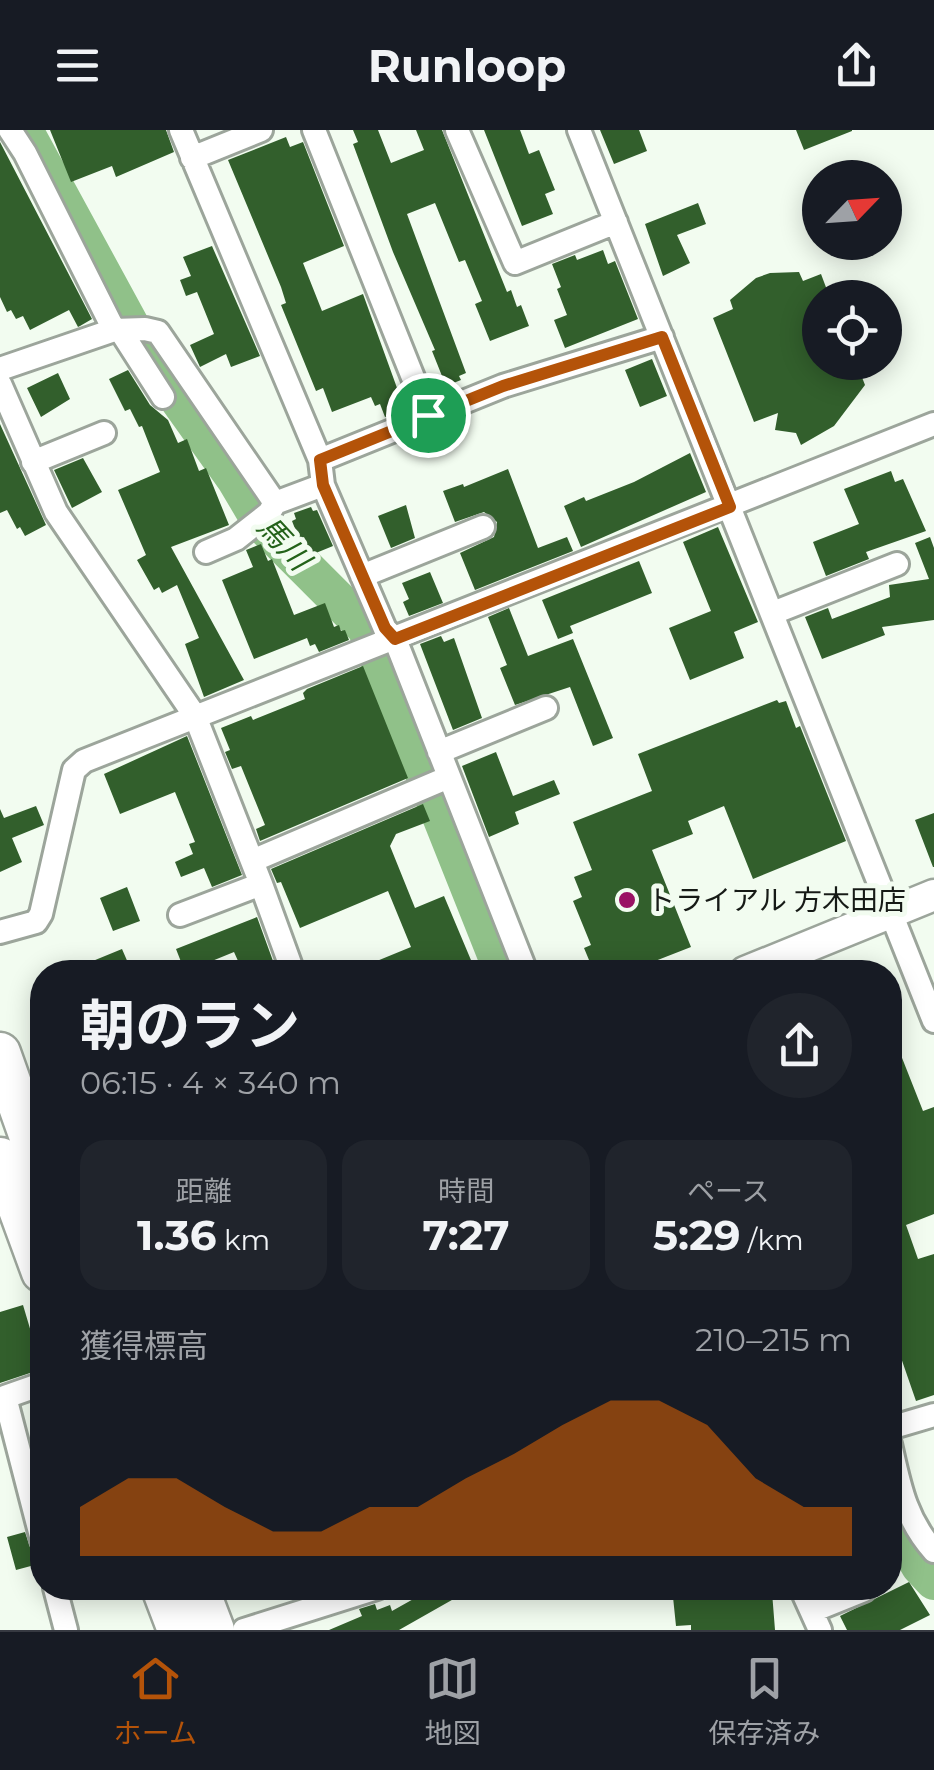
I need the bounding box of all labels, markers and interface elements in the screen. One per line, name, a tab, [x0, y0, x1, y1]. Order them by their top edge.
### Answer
icon: menu	[50, 38, 105, 93]
text: Runloop	[368, 38, 566, 93]
icon: share	[829, 38, 884, 93]
north arrow	[802, 160, 902, 260]
map controls	[802, 160, 902, 380]
button: locate	[802, 280, 902, 380]
pin	[386, 373, 471, 458]
icon: arrive	[401, 388, 456, 443]
water label: 馬川	[250, 508, 320, 580]
place label: トライアル 方木田店	[647, 883, 906, 917]
marker: トライアル 方木田店	[616, 889, 638, 911]
text: 朝のラン	[80, 992, 300, 1059]
button: share	[747, 993, 852, 1098]
text: 06:15 · 4 × 340 m	[80, 1063, 341, 1102]
text: 距離	[176, 1174, 232, 1208]
text: 時間	[438, 1174, 494, 1208]
text: ペース	[687, 1174, 770, 1208]
text: 1.36	[137, 1209, 217, 1261]
text: 7:27	[422, 1209, 510, 1261]
text: 5:29	[653, 1209, 741, 1261]
text: km	[217, 1223, 270, 1257]
text: /km	[741, 1223, 804, 1257]
text: 210–215 m	[695, 1320, 852, 1359]
text: 獲得標高	[80, 1326, 208, 1365]
tab: ホーム	[114, 1651, 197, 1751]
tab: 地図	[425, 1651, 481, 1751]
tab: 保存済み	[708, 1651, 820, 1751]

